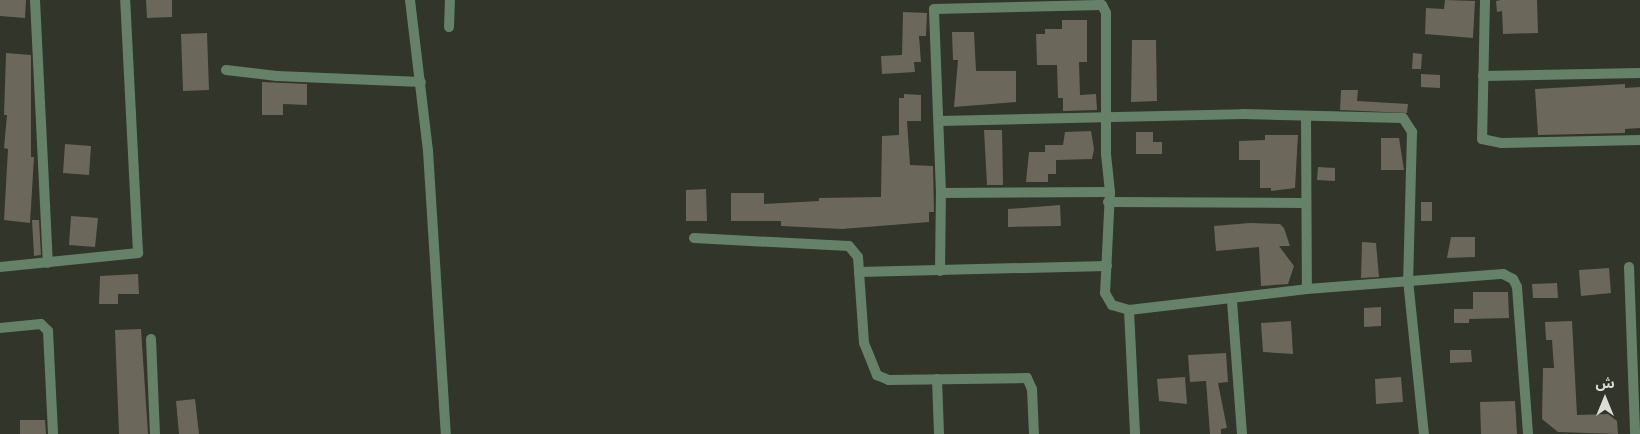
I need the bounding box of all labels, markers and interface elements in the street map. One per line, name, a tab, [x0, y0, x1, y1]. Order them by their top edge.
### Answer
text: ش	[1595, 369, 1615, 398]
north arrow	[1580, 374, 1630, 424]

